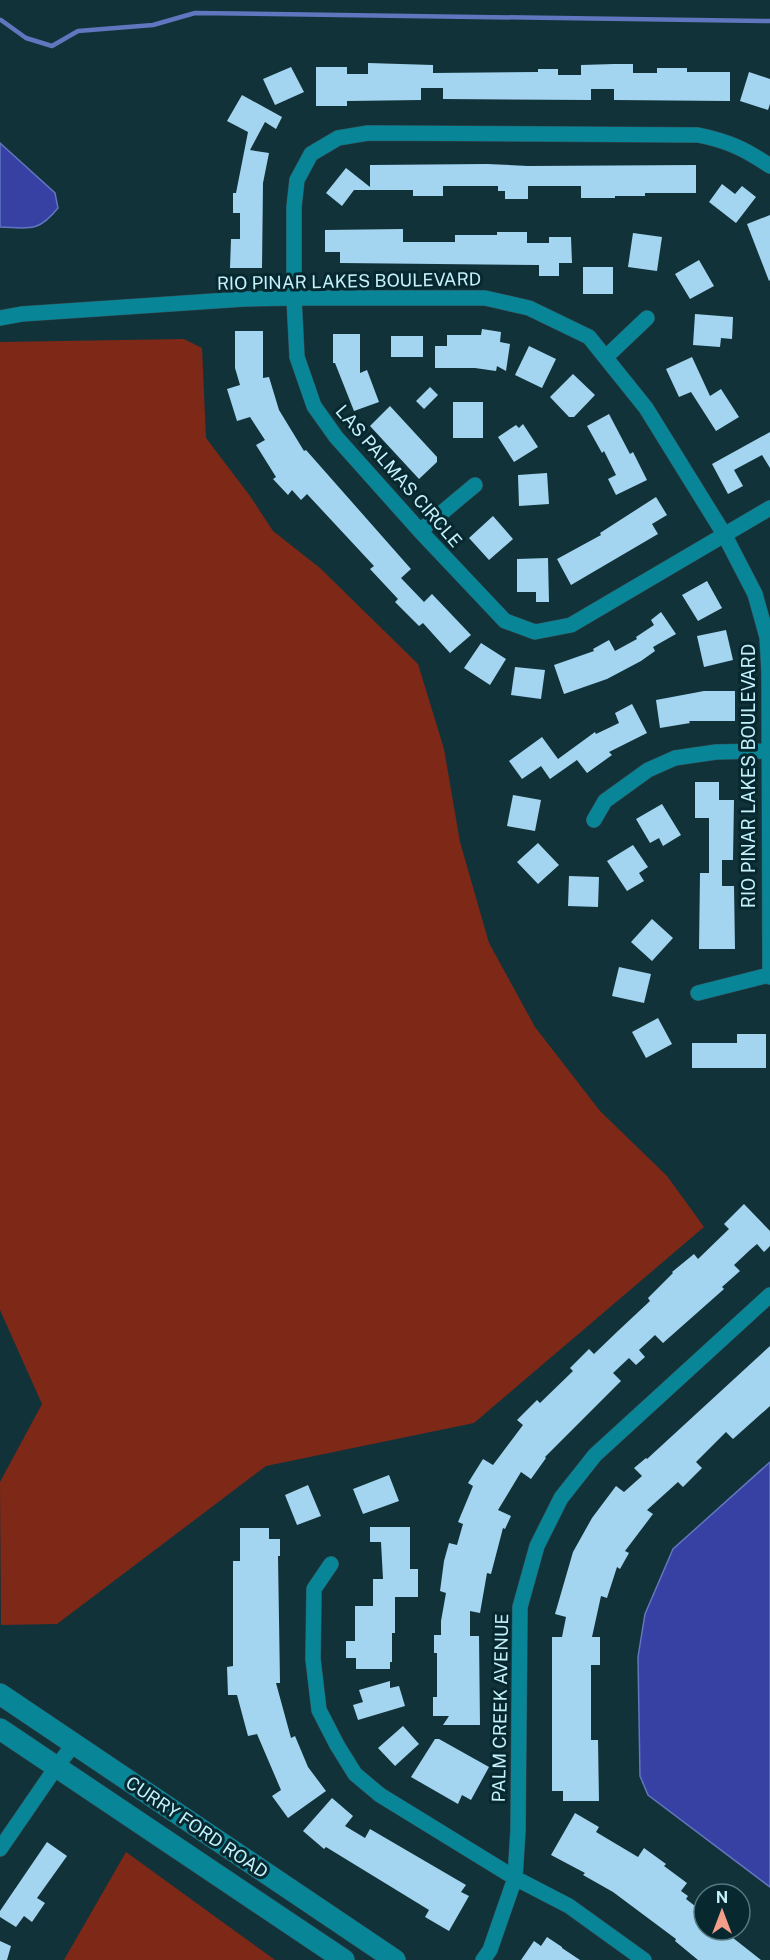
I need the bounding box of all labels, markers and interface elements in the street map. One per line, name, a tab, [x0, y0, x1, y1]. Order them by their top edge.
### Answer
street label: RIO PINAR LAKES BOULEVARD	[217, 268, 481, 294]
street label: LAS PALMAS CIRCLE	[332, 401, 466, 551]
street label: RIO PINAR LAKES BOULEVARD	[738, 644, 759, 908]
street label: PALM CREEK AVENUE	[488, 1613, 512, 1803]
street label: CURRY FORD ROAD	[122, 1772, 272, 1882]
north arrow	[692, 1882, 752, 1942]
text: N	[716, 1888, 728, 1907]

